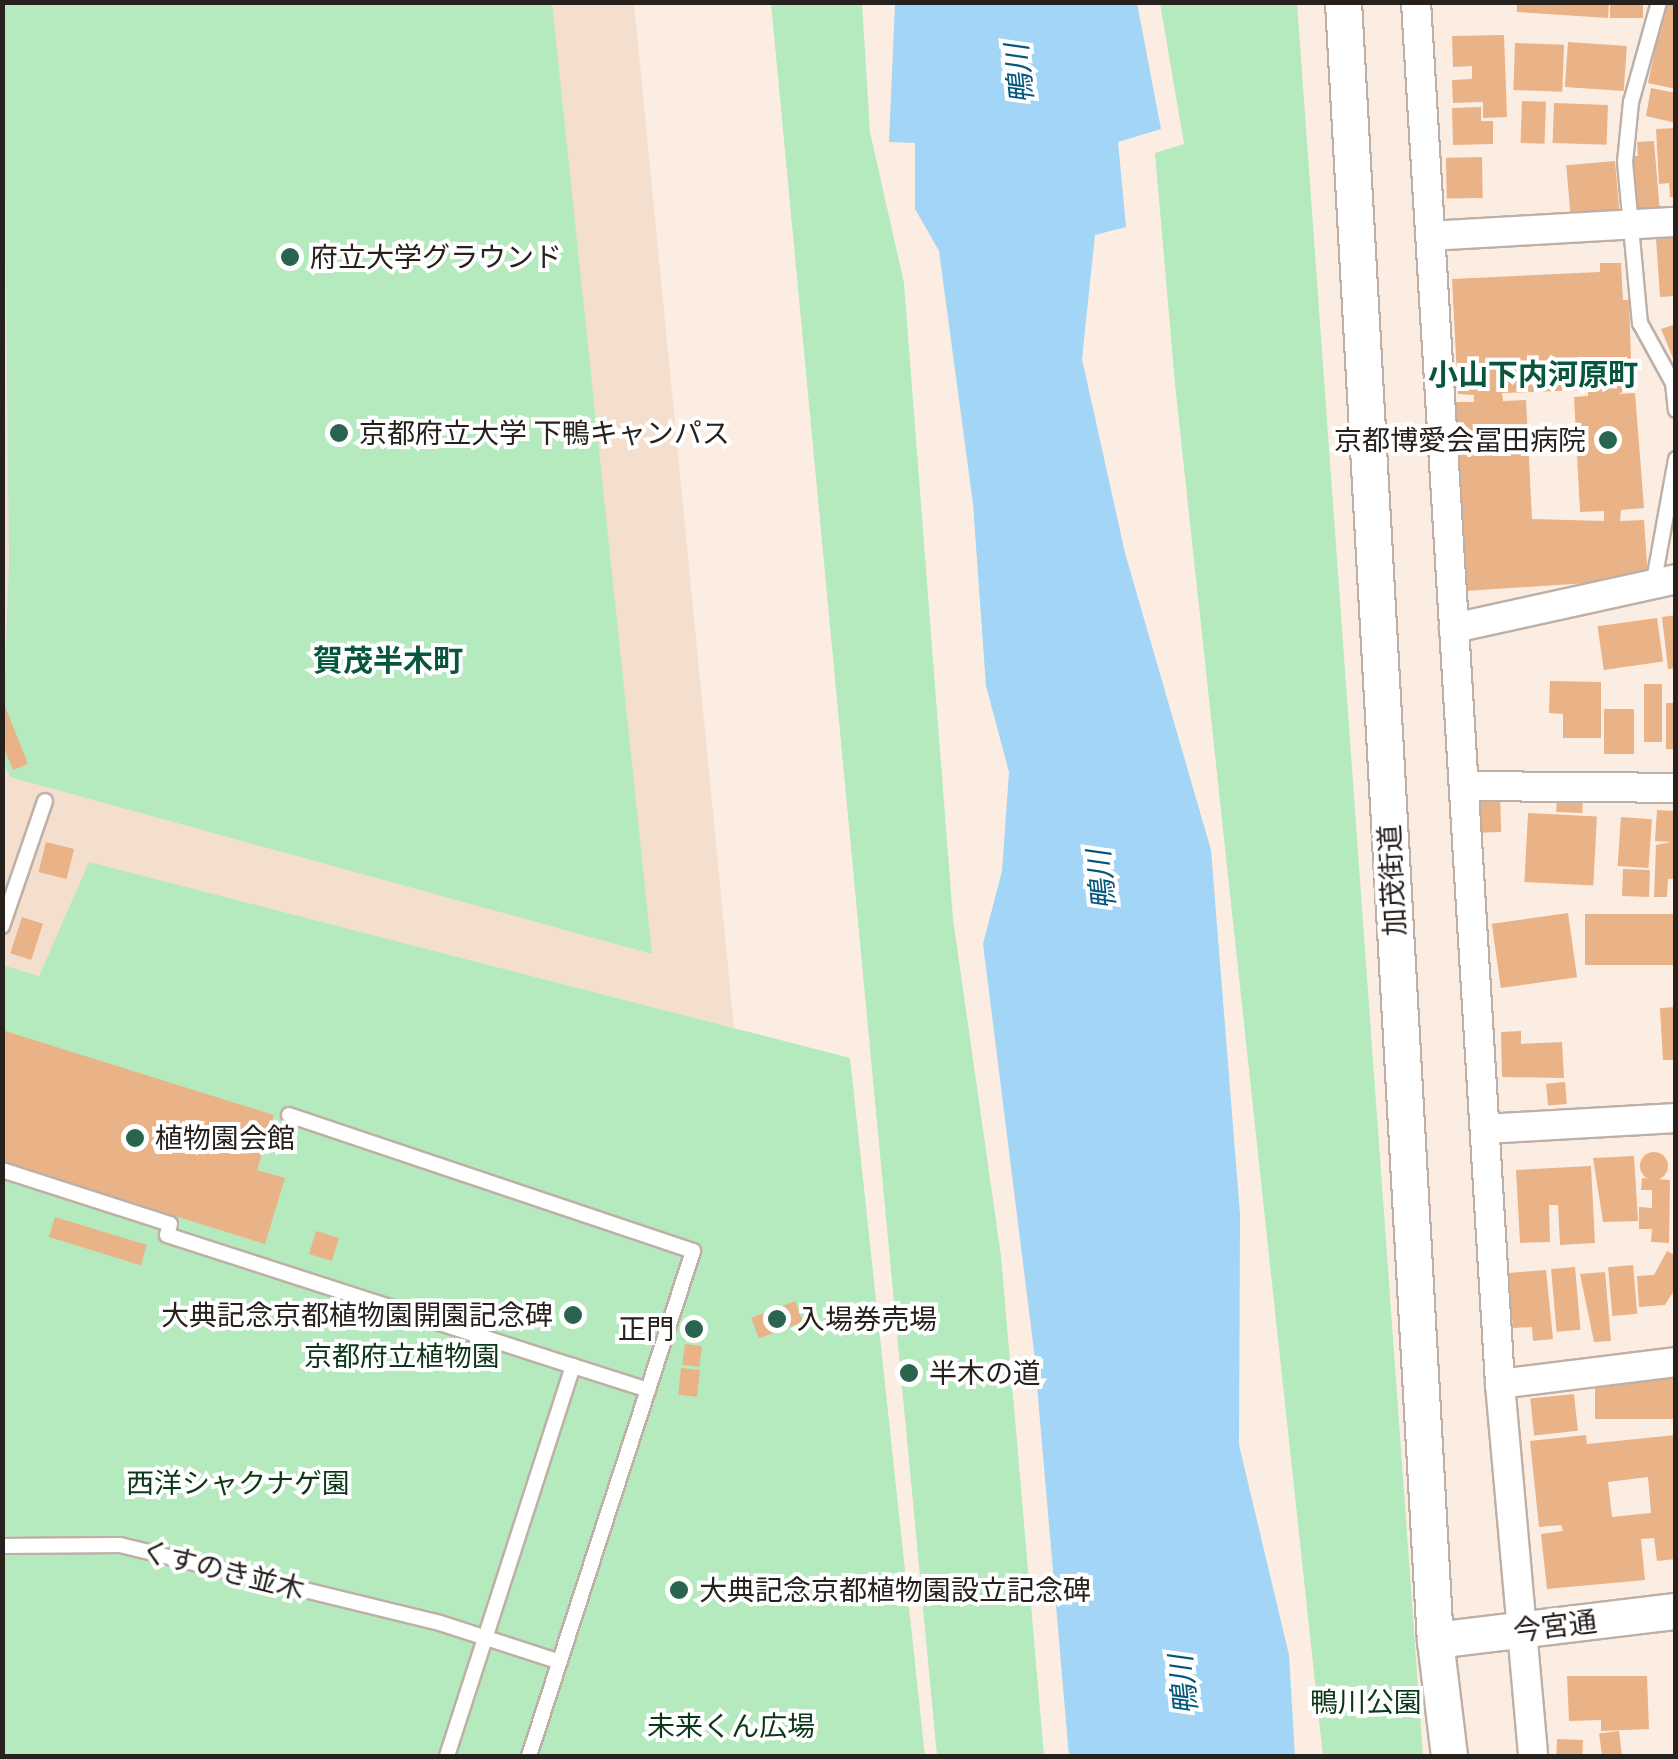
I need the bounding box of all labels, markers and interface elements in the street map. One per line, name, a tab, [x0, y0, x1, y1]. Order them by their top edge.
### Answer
water label: 鴨川	[998, 42, 1040, 106]
place label: 府立大学グラウンド	[310, 240, 562, 274]
marker: 府立大学グラウンド	[279, 246, 301, 268]
district label: 小山下内河原町	[1428, 356, 1638, 392]
place label: 京都府立大学 下鴨キャンパス	[359, 416, 730, 450]
marker: 京都府立大学 下鴨キャンパス	[328, 422, 350, 444]
place label: 京都博愛会冨田病院	[1334, 423, 1586, 457]
marker: 京都博愛会冨田病院	[1595, 427, 1621, 453]
district label: 賀茂半木町	[313, 642, 463, 678]
street label: 加茂街道	[1372, 823, 1412, 937]
water label: 鴨川	[1080, 848, 1122, 912]
place label: 植物園会館	[155, 1121, 295, 1155]
marker: 植物園会館	[124, 1127, 146, 1149]
place label: 大典記念京都植物園開園記念碑	[161, 1298, 553, 1332]
place label: 入場券売場	[797, 1302, 937, 1336]
marker: 大典記念京都植物園開園記念碑	[562, 1304, 584, 1326]
marker: 入場券売場	[766, 1308, 788, 1330]
place label: 正門	[618, 1312, 674, 1346]
marker: 正門	[683, 1318, 705, 1340]
park label: 京都府立植物園	[304, 1339, 500, 1373]
place label: 半木の道	[929, 1356, 1041, 1390]
marker: 半木の道	[898, 1362, 920, 1384]
park label: 西洋シャクナゲ園	[126, 1466, 350, 1500]
street label: くすのき並木	[137, 1533, 309, 1607]
place label: 大典記念京都植物園設立記念碑	[699, 1573, 1091, 1607]
marker: 大典記念京都植物園設立記念碑	[668, 1579, 690, 1601]
street label: 今宮通	[1511, 1604, 1599, 1648]
water label: 鴨川	[1162, 1653, 1204, 1717]
park label: 鴨川公園	[1310, 1685, 1422, 1719]
park label: 未来くん広場	[647, 1709, 815, 1743]

